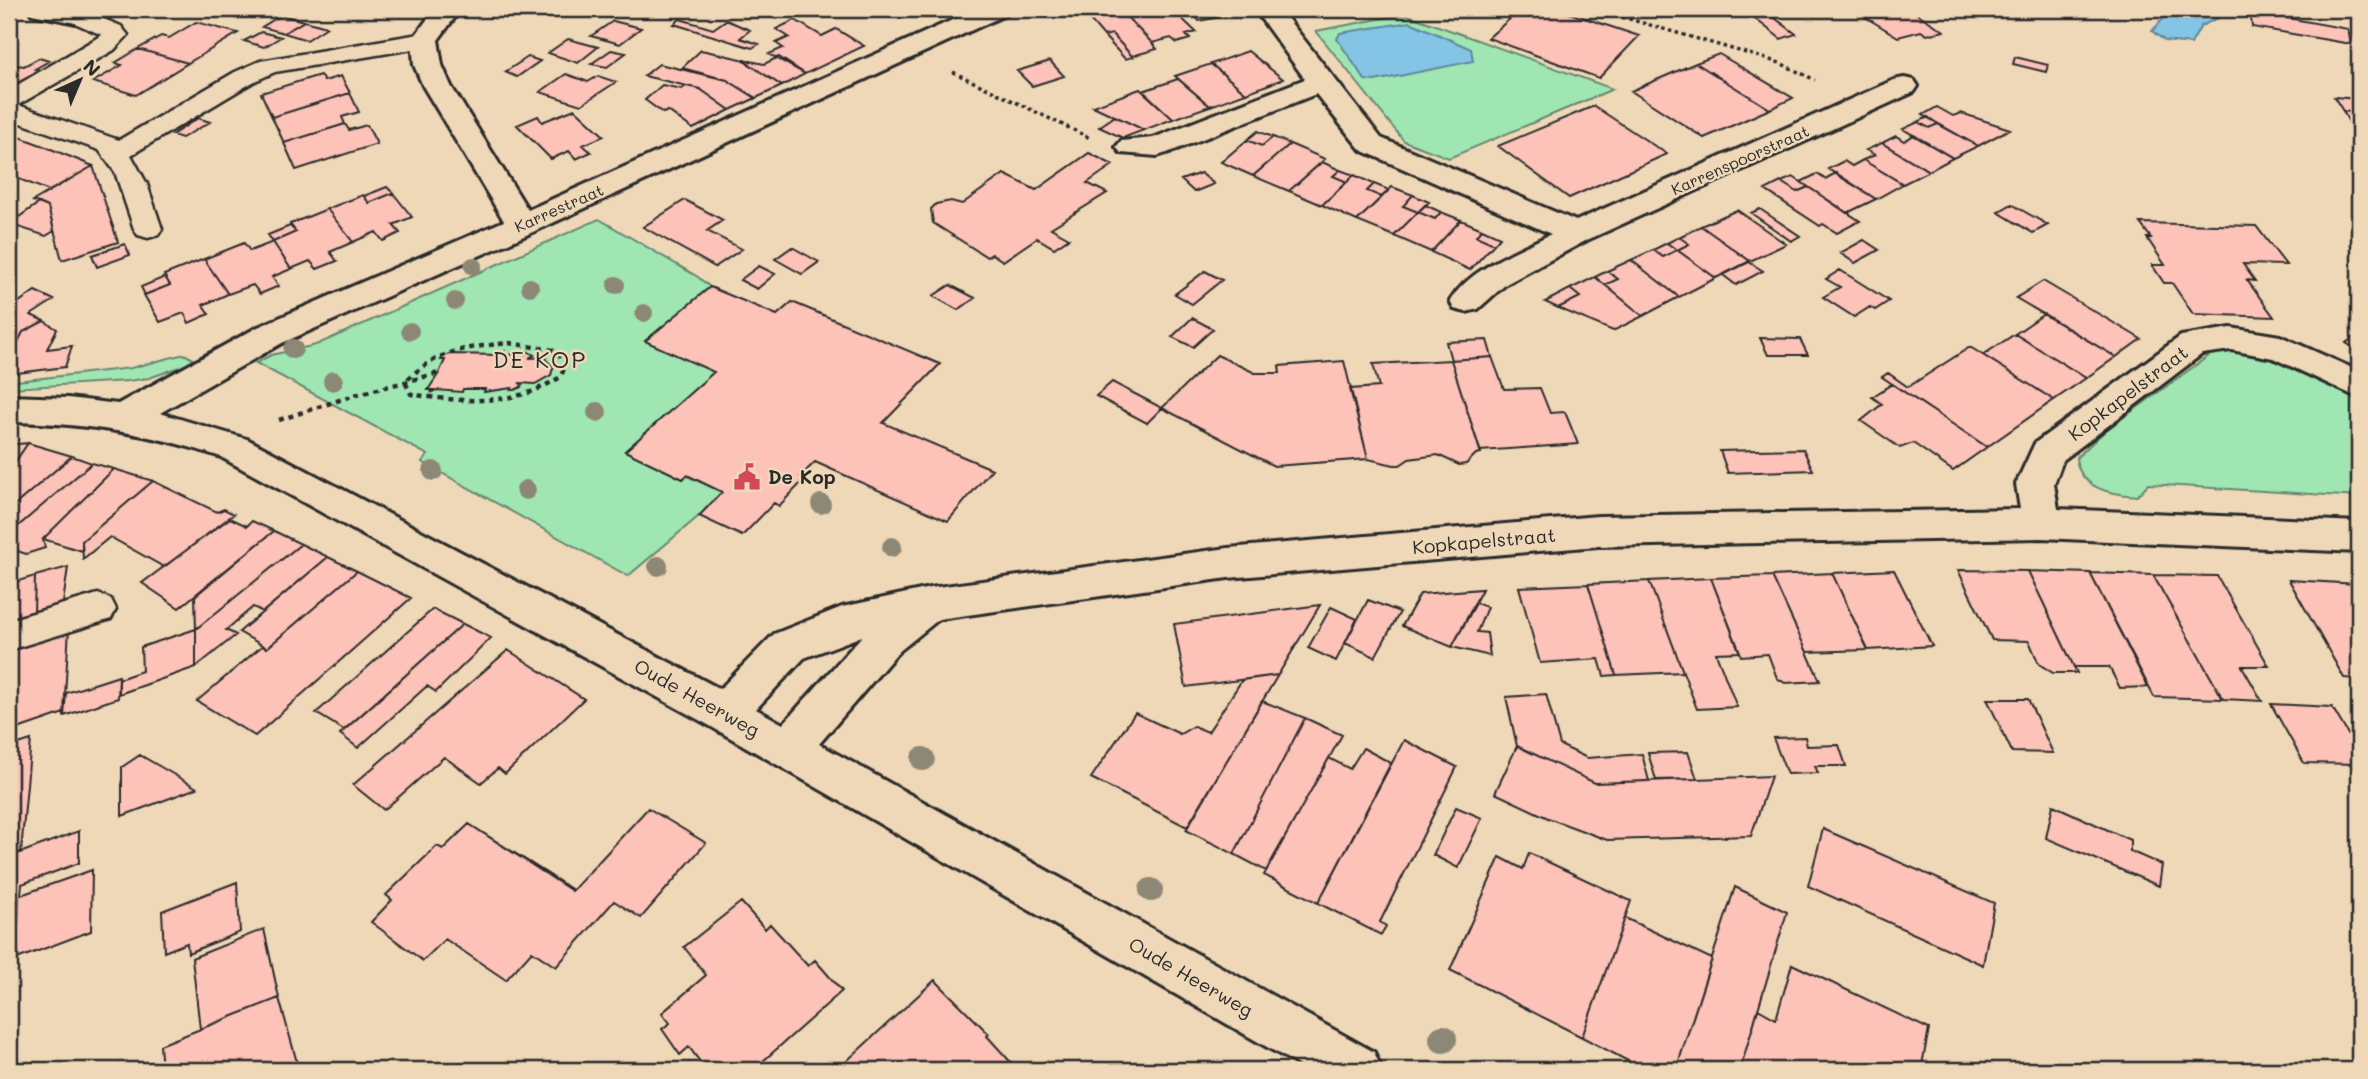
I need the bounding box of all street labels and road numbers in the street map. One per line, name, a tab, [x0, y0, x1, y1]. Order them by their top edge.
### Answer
street label: Karrenspoorstraat	[1667, 120, 1812, 199]
street label: Karrestraat	[511, 179, 607, 237]
street label: Kopkapelstraat	[2063, 339, 2193, 446]
street label: Kopkapelstraat	[1411, 522, 1557, 559]
street label: Oude Heerweg	[630, 653, 764, 742]
street label: Oude Heerweg	[1125, 931, 1258, 1022]

